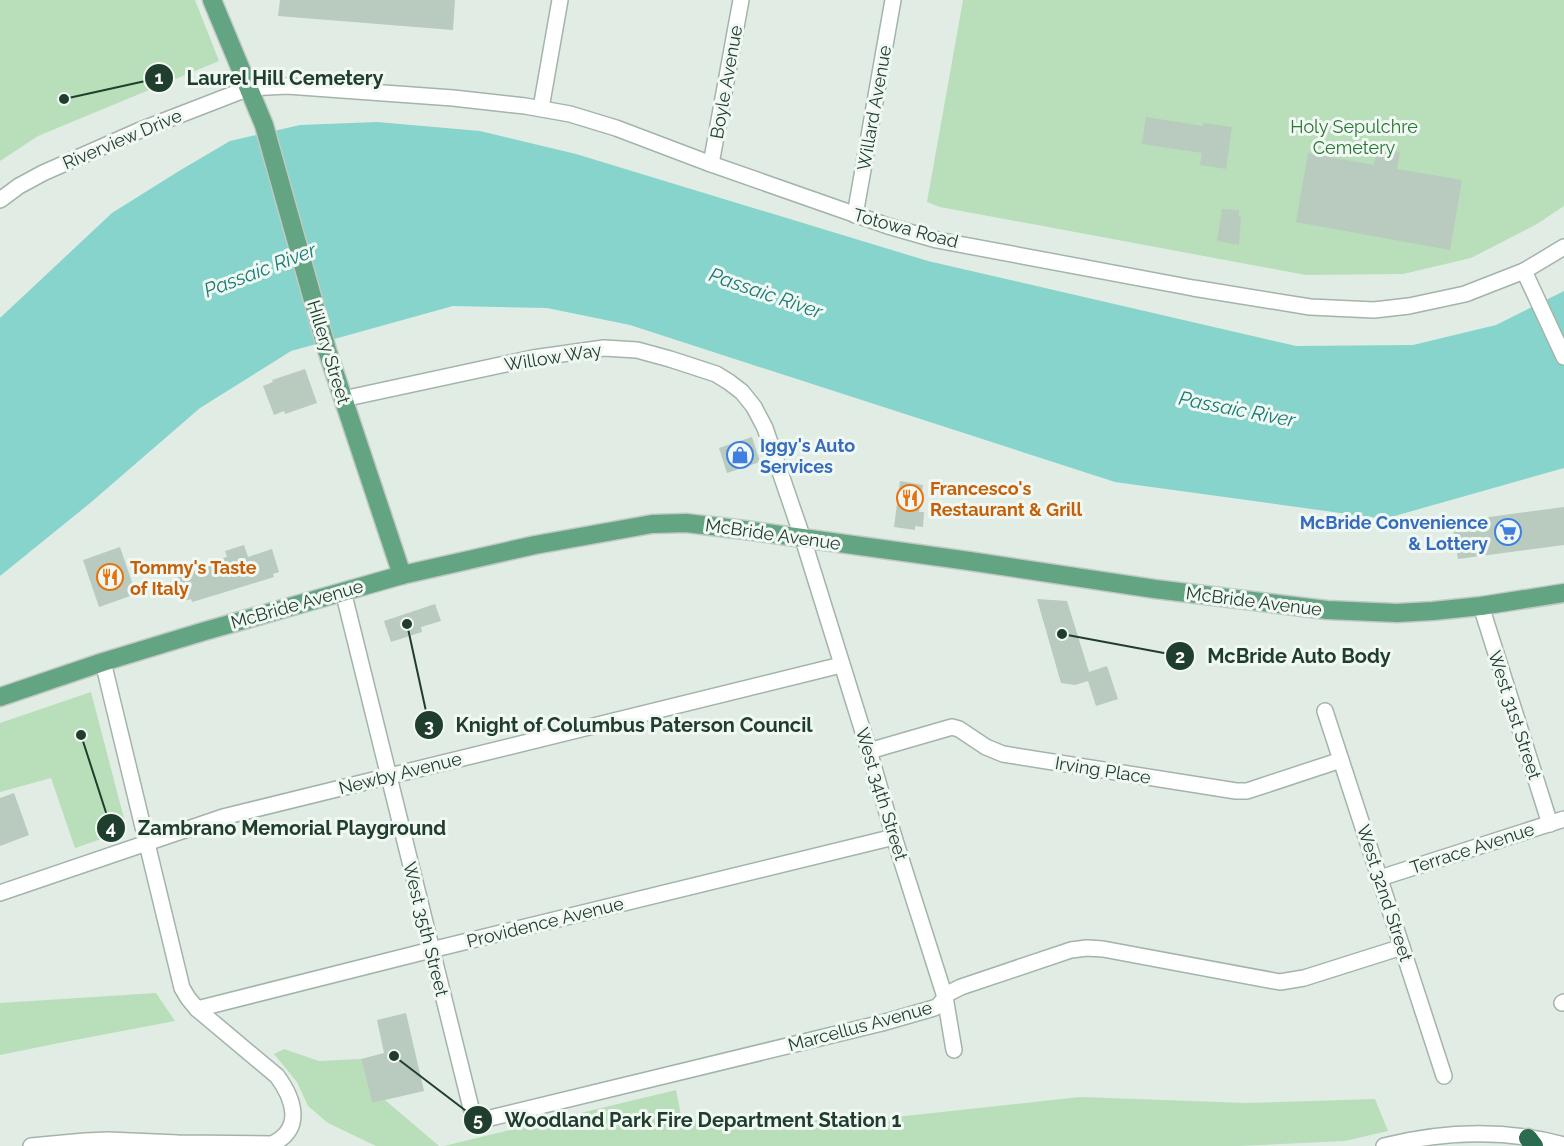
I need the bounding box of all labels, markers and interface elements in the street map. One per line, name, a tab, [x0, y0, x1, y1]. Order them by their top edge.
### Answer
street label: Boyle Avenue	[706, 23, 746, 140]
street label: Willard Avenue	[853, 43, 895, 172]
callout: Laurel Hill Cemetery	[144, 59, 397, 97]
text: Laurel Hill Cemetery	[186, 66, 384, 90]
text: 1	[155, 67, 164, 88]
street label: Riverview Drive	[59, 104, 185, 174]
park label: Holy Sepulchre Cemetery	[1290, 116, 1418, 158]
street label: Totowa Road	[851, 204, 961, 252]
water label: Passaic River	[201, 237, 321, 302]
water label: Passaic River	[706, 262, 827, 324]
street label: Hillery Street	[303, 297, 355, 407]
street label: Willow Way	[503, 339, 603, 375]
water label: Passaic River	[1177, 386, 1298, 432]
place label: Iggy's Auto Services	[760, 435, 855, 477]
shop icon: Iggy's Auto Services	[725, 440, 755, 470]
place label: Francesco's Restaurant & Grill	[930, 478, 1082, 520]
restaurant icon: Francesco's Restaurant & Grill	[895, 483, 925, 513]
place label: McBride Convenience & Lottery	[1300, 512, 1488, 554]
street label: McBride Avenue	[704, 514, 843, 554]
supermarket icon: McBride Convenience & Lottery	[1493, 517, 1523, 547]
place label: Tommy's Taste of Italy	[130, 557, 257, 599]
restaurant icon: Tommy's Taste of Italy	[95, 562, 125, 592]
street label: McBride Avenue	[228, 575, 366, 633]
street label: McBride Avenue	[1185, 582, 1324, 620]
callout: McBride Auto Body	[1165, 637, 1403, 675]
text: McBride Auto Body	[1207, 644, 1391, 668]
text: 2	[1175, 646, 1185, 667]
street label: West 31st Street	[1484, 648, 1546, 782]
callout: Knight of Columbus Paterson Council	[414, 706, 825, 744]
text: Knight of Columbus Paterson Council	[455, 713, 813, 737]
text: 3	[424, 715, 434, 736]
street label: West 34th Street	[852, 725, 912, 863]
street label: Newby Avenue	[336, 747, 464, 798]
street label: Irving Place	[1054, 752, 1153, 788]
callout: Zambrano Memorial Playground	[96, 809, 459, 847]
text: Zambrano Memorial Playground	[138, 816, 446, 840]
text: 4	[106, 817, 116, 838]
street label: Terrace Avenue	[1407, 818, 1537, 878]
street label: West 32nd Street	[1353, 822, 1417, 964]
street label: West 35th Street	[399, 860, 453, 998]
street label: Providence Avenue	[464, 892, 626, 952]
street label: Marcellus Avenue	[786, 997, 935, 1055]
callout: Woodland Park Fire Department Station 1	[463, 1101, 913, 1139]
text: Woodland Park Fire Department Station 1	[505, 1108, 901, 1132]
text: 5	[473, 1109, 483, 1130]

